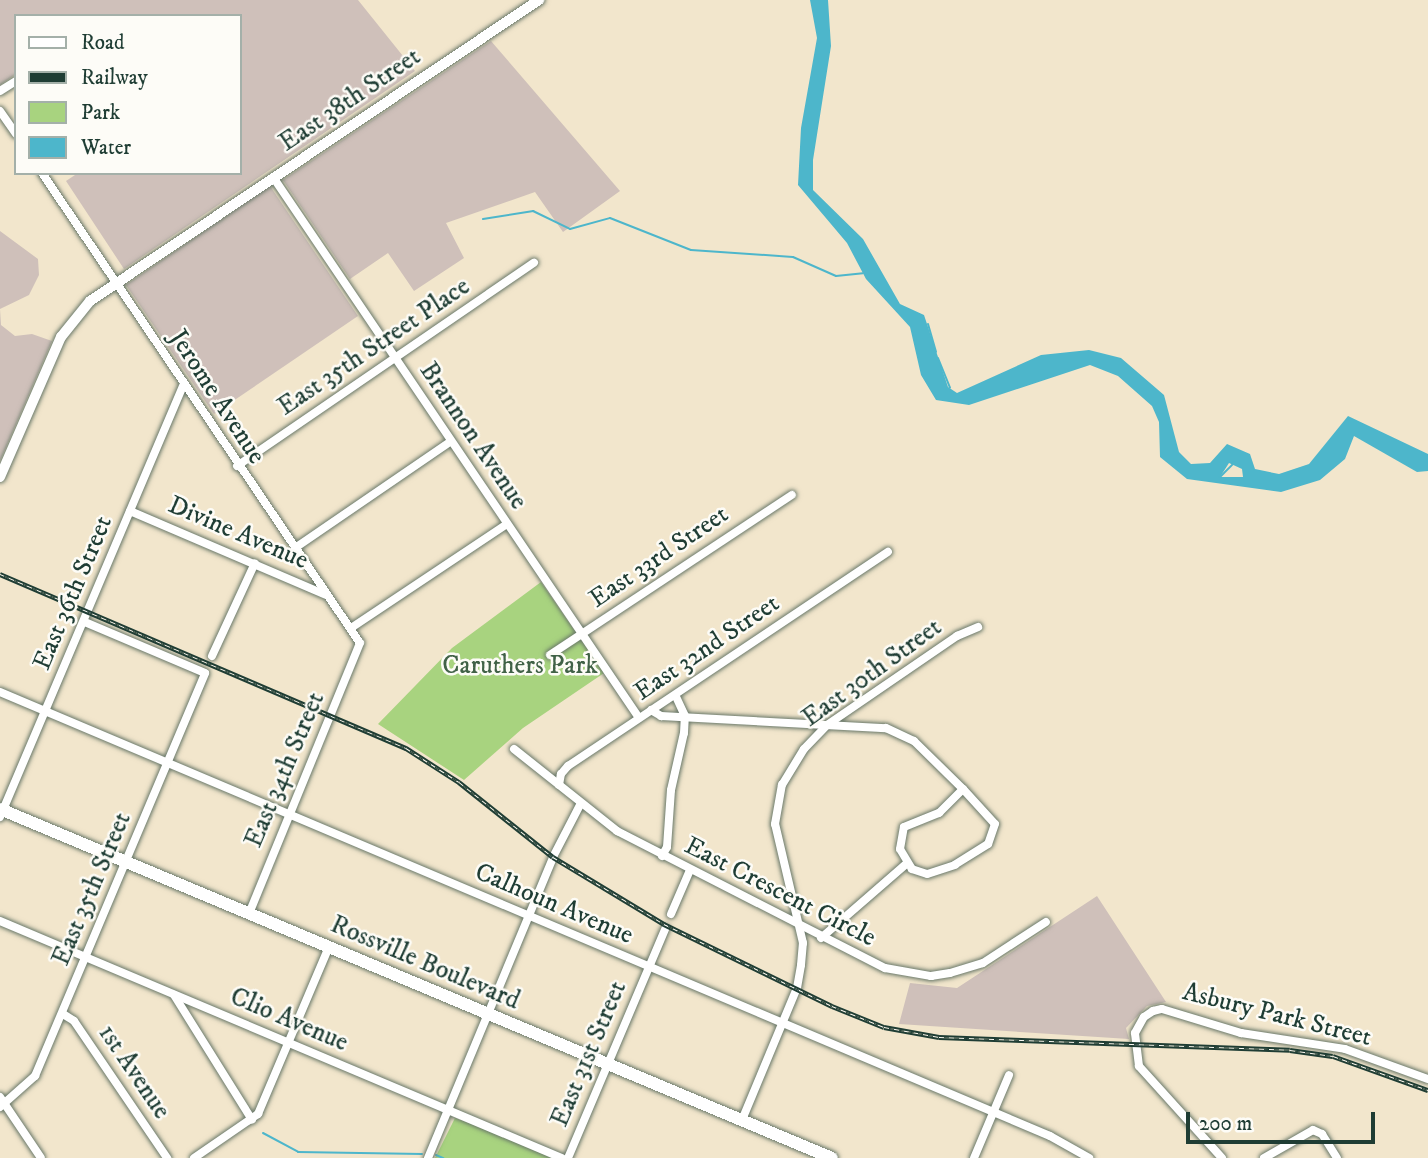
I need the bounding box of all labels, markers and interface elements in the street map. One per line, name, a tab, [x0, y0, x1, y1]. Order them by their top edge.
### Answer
legend	[14, 14, 242, 175]
text: Road	[81, 30, 125, 56]
street label: East 38th Street	[273, 41, 427, 159]
text: Railway	[81, 65, 148, 91]
text: Park	[81, 100, 120, 126]
text: Water	[81, 135, 131, 161]
street label: East 35th Street Place	[272, 271, 476, 423]
street label: Jerome Avenue	[162, 324, 272, 470]
street label: Brannon Avenue	[412, 356, 534, 516]
street label: Divine Avenue	[163, 490, 313, 576]
street label: East 33rd Street	[584, 499, 734, 615]
street label: East 36th Street	[27, 511, 119, 675]
street label: East 32nd Street	[629, 588, 785, 708]
street label: East 30th Street	[796, 612, 948, 734]
park label: Caruthers Park	[442, 650, 598, 682]
street label: East 34th Street	[238, 688, 332, 852]
street label: East 35th Street	[46, 808, 138, 970]
street label: East Crescent Circle	[679, 830, 881, 954]
street label: Calhoun Avenue	[470, 857, 638, 951]
street label: Rossville Boulevard	[326, 909, 524, 1017]
street label: East 31st Street	[544, 976, 634, 1132]
street label: Asbury Park Street	[1179, 976, 1375, 1054]
street label: Clio Avenue	[225, 981, 353, 1059]
street label: 1st Avenue	[91, 1019, 177, 1125]
scale bar	[1190, 1098, 1379, 1142]
text: 200 m	[1199, 1111, 1252, 1137]

